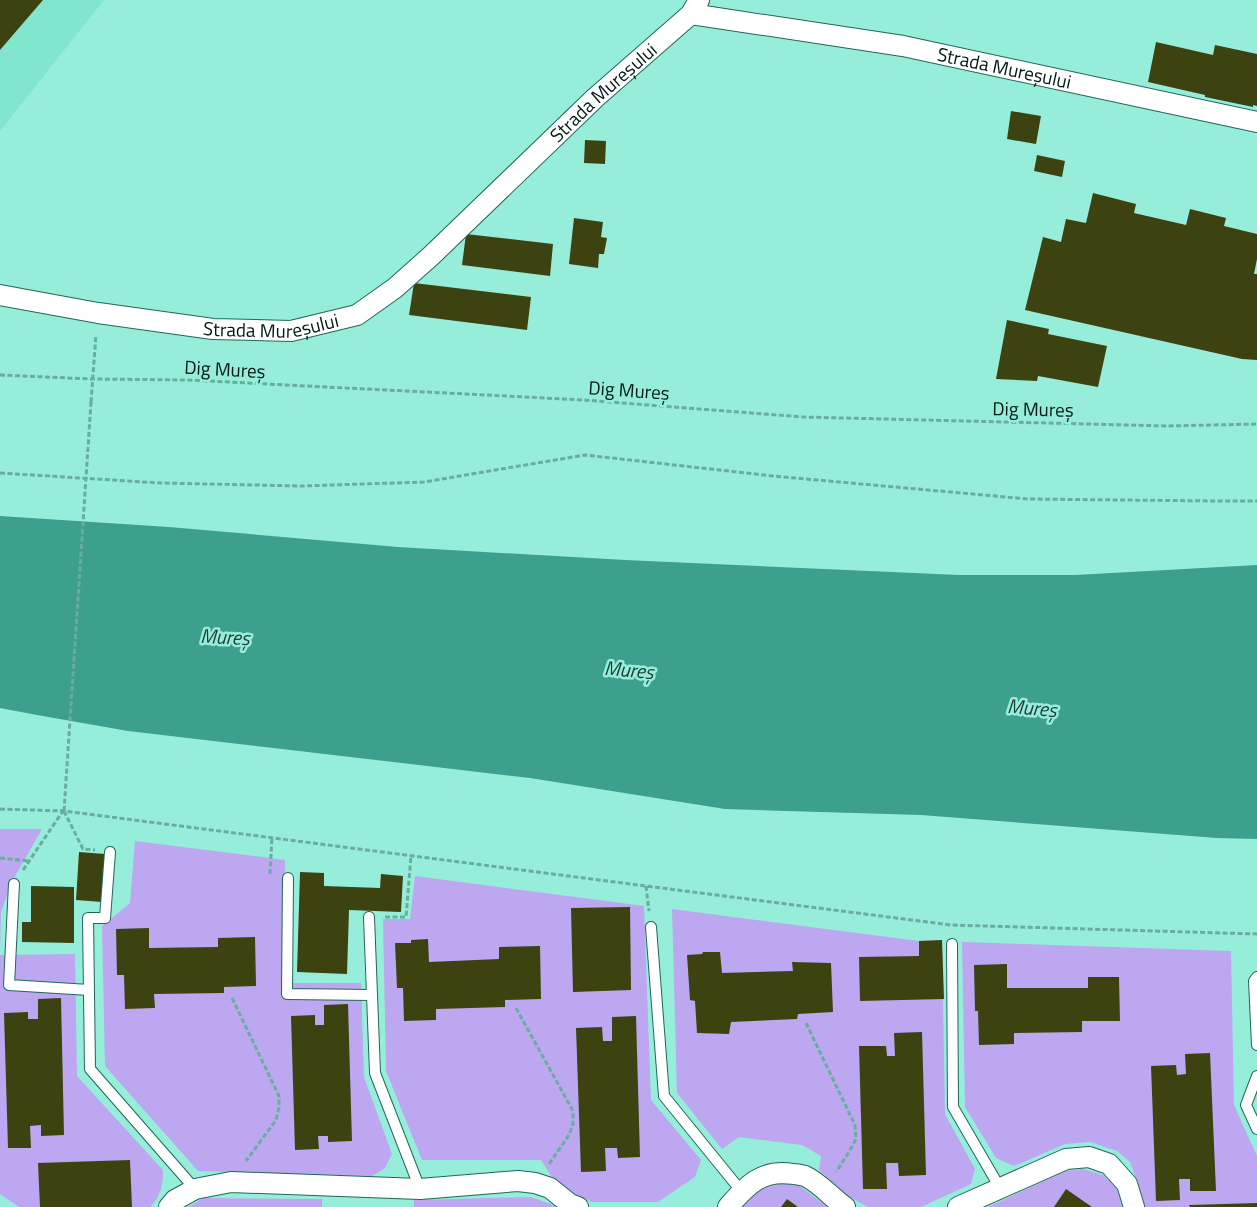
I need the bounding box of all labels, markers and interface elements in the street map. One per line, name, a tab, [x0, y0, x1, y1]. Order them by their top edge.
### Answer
street label: Strada Mureșului	[543, 35, 663, 149]
street label: Strada Mureșului	[935, 39, 1074, 96]
street label: Strada Mureșului	[201, 305, 341, 345]
street label: Dig Mureș	[184, 352, 267, 385]
street label: Dig Mureș	[588, 372, 671, 407]
street label: Dig Mureș	[992, 393, 1074, 424]
water label: Mureș	[200, 620, 252, 653]
water label: Mureș	[603, 652, 656, 687]
water label: Mureș	[1006, 690, 1059, 725]

